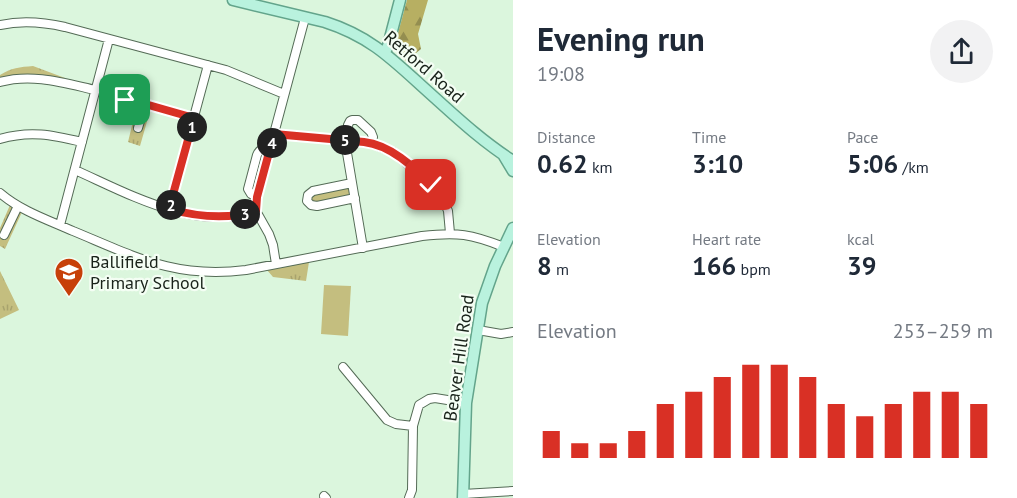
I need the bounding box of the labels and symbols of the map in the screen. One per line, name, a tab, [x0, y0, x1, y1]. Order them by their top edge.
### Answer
street label: Retford Road	[379, 25, 469, 108]
pin	[99, 74, 150, 125]
pin: 1	[177, 112, 207, 142]
pin: 5	[330, 125, 360, 155]
pin: 4	[257, 128, 287, 158]
pin	[405, 159, 456, 210]
pin: 2	[156, 190, 186, 220]
pin: 3	[230, 199, 260, 229]
place label: Ballifield Primary School	[90, 250, 205, 294]
school or university icon: Ballifield Primary School	[53, 256, 85, 298]
street label: Beaver Hill Road	[438, 293, 479, 423]

